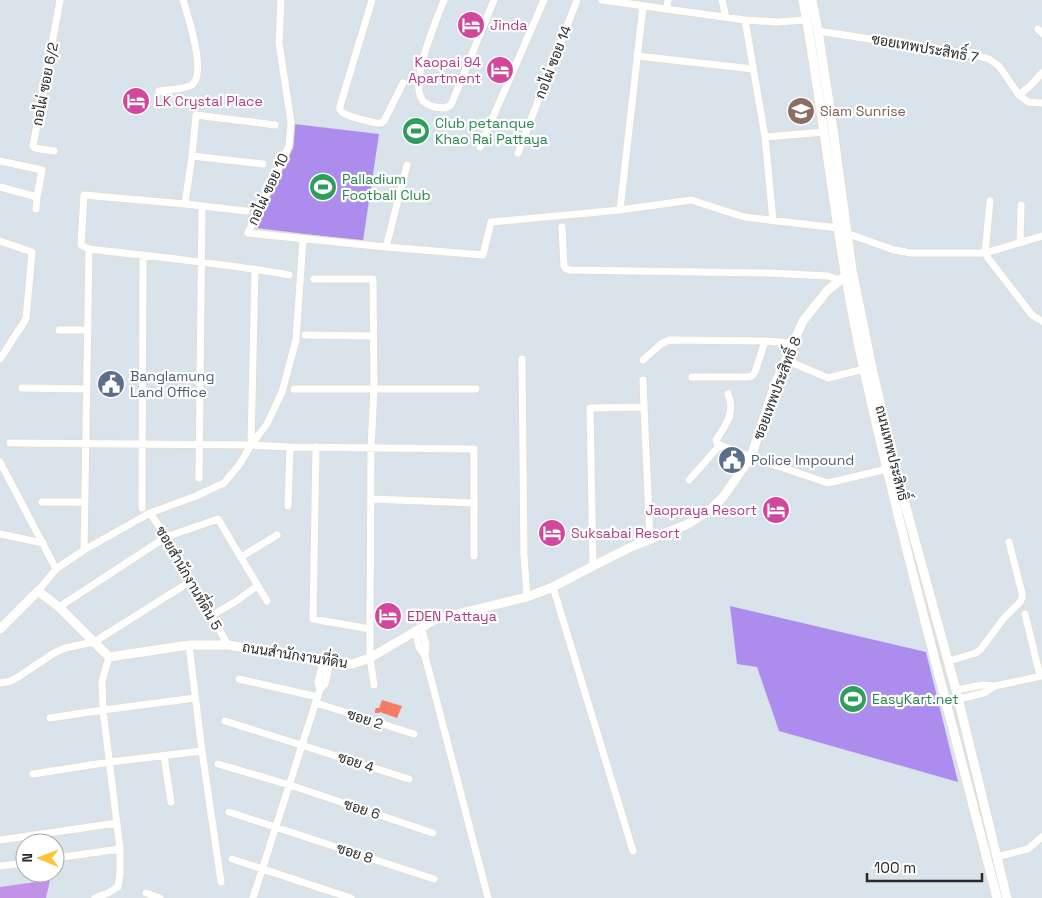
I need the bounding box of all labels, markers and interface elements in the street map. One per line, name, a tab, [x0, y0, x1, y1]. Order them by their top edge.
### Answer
hotel icon: Jinda	[456, 10, 486, 40]
place label: Jinda	[490, 16, 527, 34]
street label: กอไผ่ ซอย 14	[531, 23, 575, 101]
street label: ซอยเทพประสิทธิ์ 7	[870, 26, 981, 66]
street label: กอไผ่ ซอย 6/2	[28, 41, 62, 127]
place label: Kaopai 94 Apartment	[408, 53, 481, 87]
hotel icon: Kaopai 94 Apartment	[485, 55, 515, 85]
hotel icon: LK Crystal Place	[121, 86, 151, 116]
place label: LK Crystal Place	[155, 92, 263, 110]
school or university icon: Siam Sunrise	[786, 96, 816, 126]
place label: Siam Sunrise	[820, 102, 906, 120]
place label: Club petanque Khao Rai Pattaya	[435, 114, 548, 148]
sports icon: Club petanque Khao Rai Pattaya	[401, 116, 431, 146]
street label: กอไผ่ ซอย 10	[244, 150, 293, 228]
place label: Palladium Football Club	[342, 170, 430, 204]
sports icon: Palladium Football Club	[308, 172, 338, 202]
street label: ซอยเทพประสิทธิ์ 8	[746, 332, 805, 442]
place label: Banglamung Land Office	[130, 367, 214, 401]
public building icon: Banglamung Land Office	[96, 369, 126, 399]
street label: ถนนเทพประสิทธิ์	[871, 403, 916, 503]
public building icon: Police Impound	[717, 445, 747, 475]
place label: Police Impound	[751, 451, 854, 469]
hotel icon: Jaopraya Resort	[761, 495, 791, 525]
place label: Jaopraya Resort	[646, 501, 757, 519]
hotel icon: Suksabai Resort	[537, 518, 567, 548]
street label: ซอยสำนักงานที่ดิน 5	[152, 521, 229, 633]
place label: Suksabai Resort	[571, 524, 680, 542]
hotel icon: EDEN Pattaya	[373, 601, 403, 631]
place label: EDEN Pattaya	[407, 607, 497, 625]
street label: ถนนสำนักงานที่ดิน	[241, 635, 349, 672]
sports icon: EasyKart.net	[838, 684, 868, 714]
place label: EasyKart.net	[872, 690, 959, 708]
street label: ซอย 2	[345, 705, 385, 733]
street label: ซอย 4	[336, 748, 377, 776]
street label: ซอย 6	[342, 795, 382, 823]
north arrow	[15, 833, 65, 883]
street label: ซอย 8	[335, 839, 376, 867]
scale bar	[867, 850, 982, 882]
text: N	[18, 853, 36, 863]
text: 100 m	[874, 858, 916, 877]

